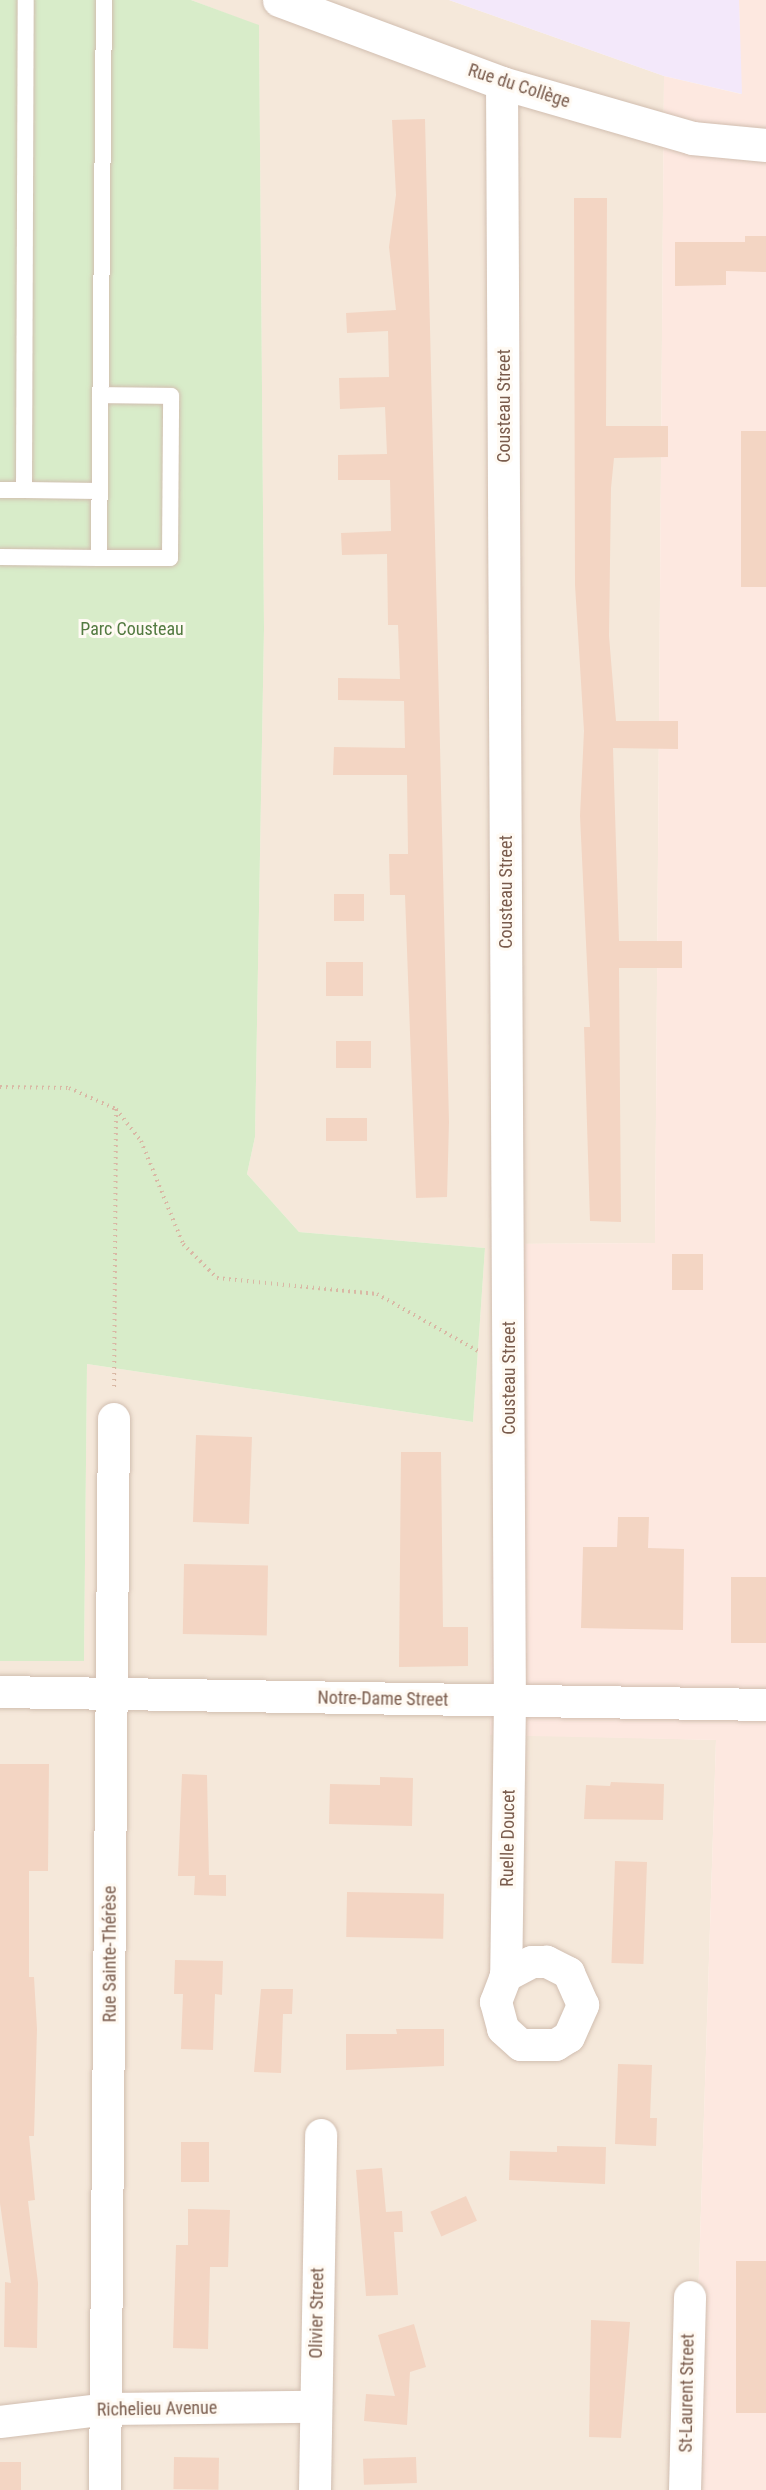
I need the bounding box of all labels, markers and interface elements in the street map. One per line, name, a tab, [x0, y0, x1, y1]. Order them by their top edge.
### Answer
street label: Rue du Collège	[465, 59, 573, 113]
street label: Cousteau Street	[493, 349, 515, 463]
park label: Parc Cousteau	[80, 618, 184, 640]
street label: Cousteau Street	[495, 835, 517, 949]
street label: Cousteau Street	[498, 1321, 520, 1435]
street label: Notre-Dame Street	[317, 1687, 449, 1711]
street label: Ruelle Doucet	[496, 1789, 520, 1887]
street label: Rue Sainte-Thérèse	[99, 1886, 121, 2022]
street label: Olivier Street	[305, 2267, 329, 2359]
street label: St-Laurent Street	[675, 2333, 699, 2453]
street label: Richelieu Avenue	[97, 2397, 217, 2421]

